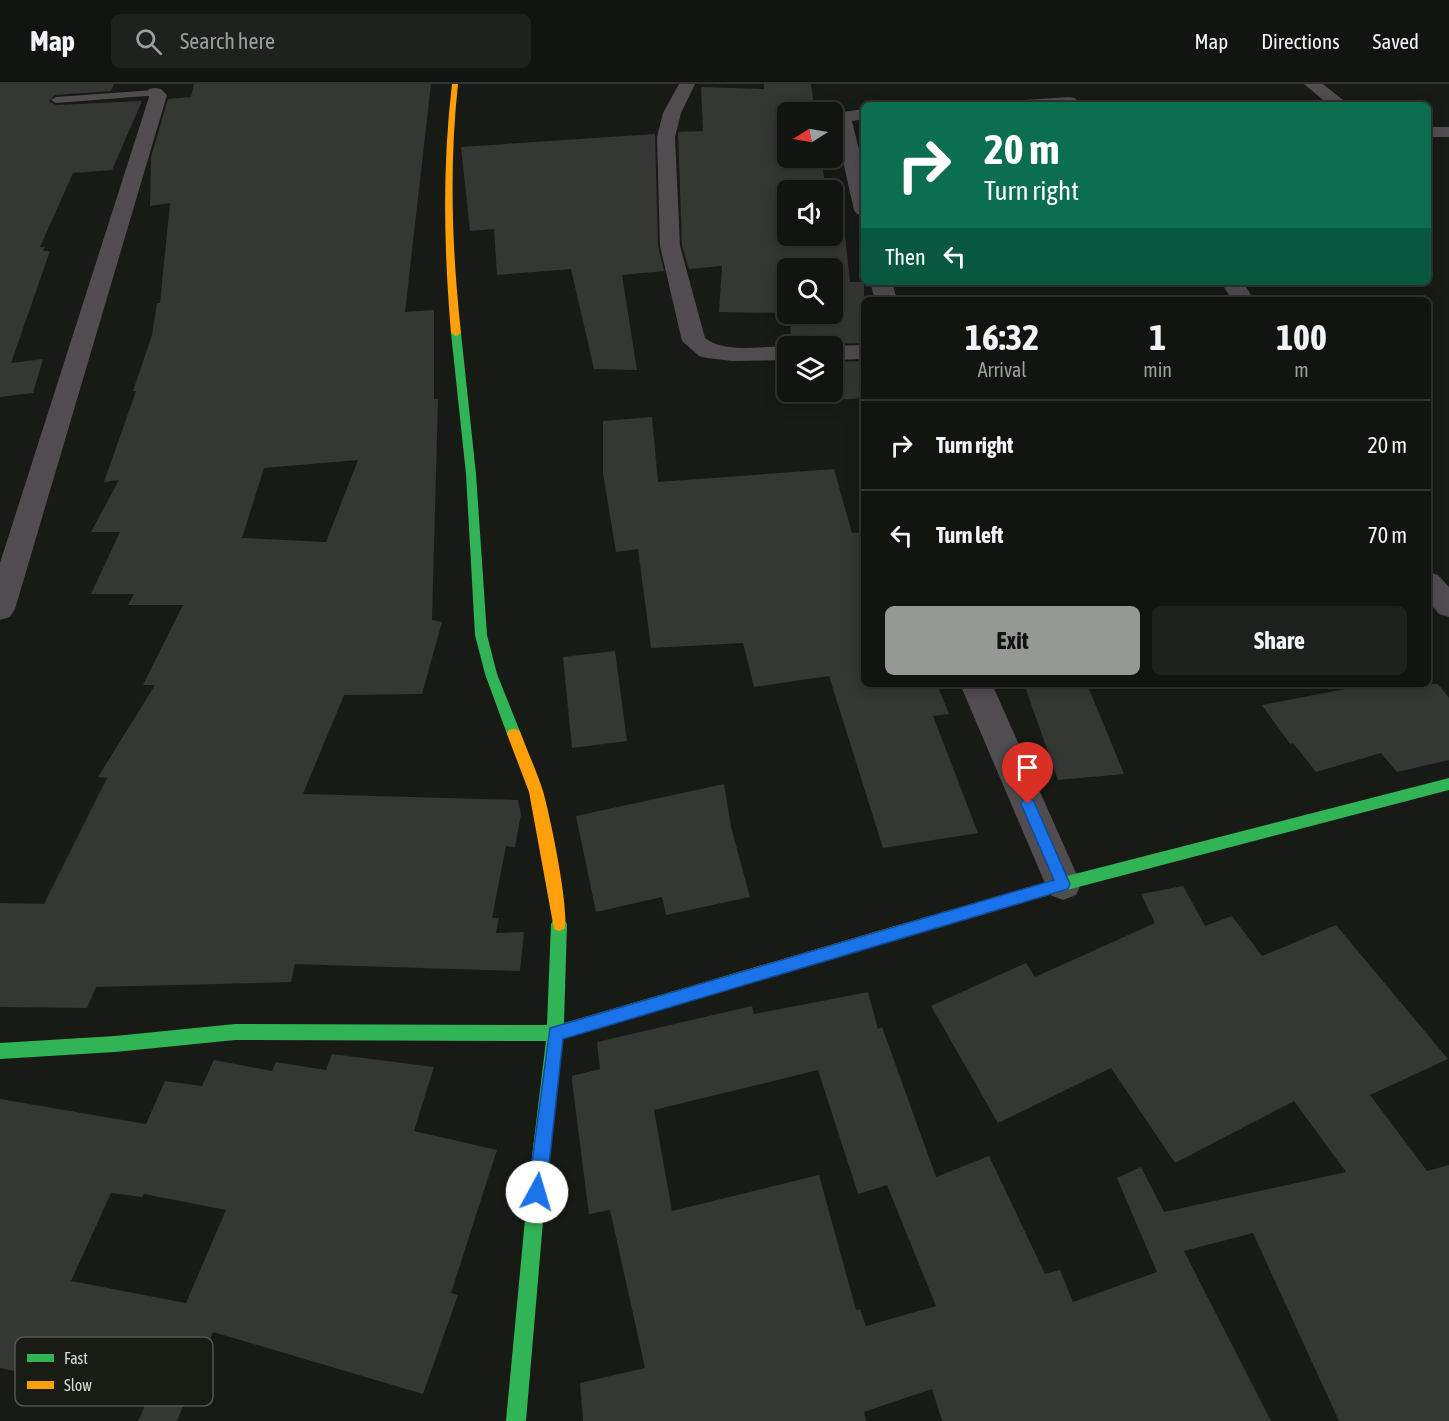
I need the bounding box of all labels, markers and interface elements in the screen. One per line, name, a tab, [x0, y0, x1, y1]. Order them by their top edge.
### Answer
search box	[111, 14, 531, 68]
text: Map	[30, 25, 75, 57]
icon: search	[132, 25, 165, 58]
text: Search here	[180, 28, 275, 54]
text: Map	[1194, 29, 1228, 53]
text: Directions	[1261, 29, 1340, 53]
text: Saved	[1373, 29, 1419, 53]
north arrow	[777, 102, 843, 168]
map controls	[777, 102, 843, 402]
text: 20 m	[984, 125, 1059, 173]
icon: right	[885, 126, 963, 204]
text: Turn right	[984, 175, 1079, 206]
button: sound	[777, 180, 843, 246]
icon: left	[938, 240, 971, 273]
text: Then	[885, 244, 926, 270]
button: search	[777, 258, 843, 324]
text: 16:32	[965, 316, 1039, 358]
text: 1	[1149, 316, 1166, 358]
text: 100	[1276, 316, 1327, 358]
button: layers	[777, 336, 843, 402]
text: Arrival	[978, 358, 1027, 381]
text: min	[1143, 358, 1172, 381]
text: m	[1294, 358, 1309, 381]
icon: right	[885, 429, 918, 462]
text: Turn right	[936, 432, 1013, 458]
text: 20 m	[1367, 432, 1407, 458]
icon: left	[885, 519, 918, 552]
text: Turn left	[936, 522, 1003, 548]
text: 70 m	[1367, 522, 1407, 548]
button: Exit	[885, 606, 1140, 675]
button: Share	[1152, 606, 1407, 675]
pin	[1002, 742, 1053, 804]
icon: arrive	[1011, 751, 1044, 784]
position arrow	[505, 1160, 569, 1224]
legend	[15, 1337, 213, 1406]
text: Fast	[64, 1349, 88, 1367]
text: Slow	[64, 1376, 92, 1394]

